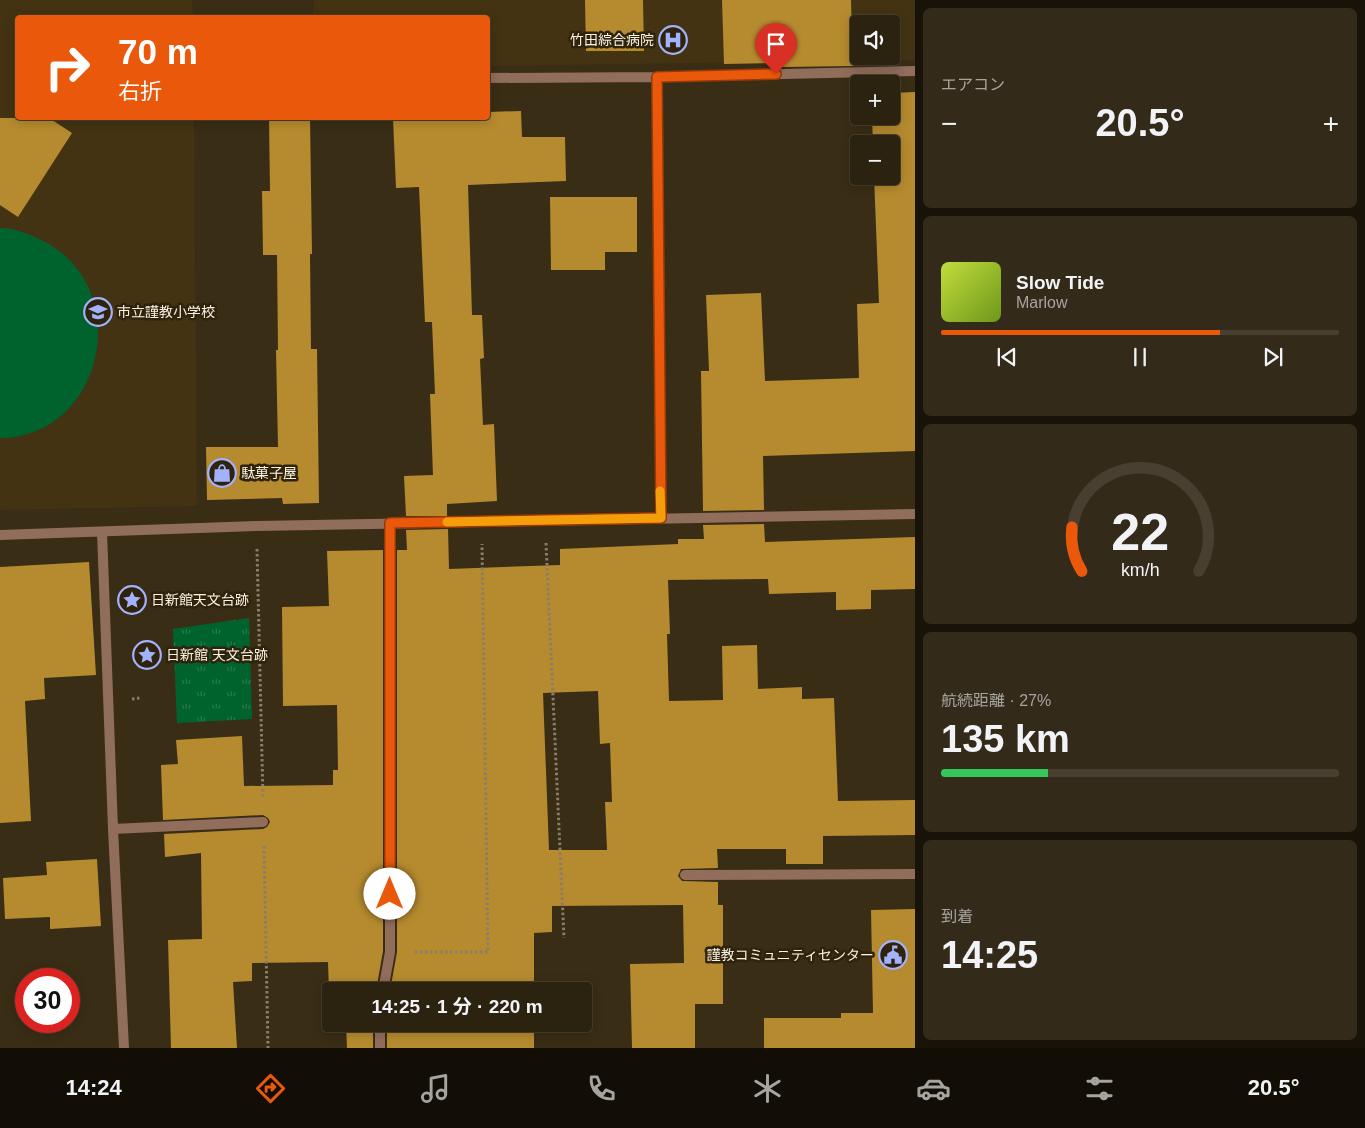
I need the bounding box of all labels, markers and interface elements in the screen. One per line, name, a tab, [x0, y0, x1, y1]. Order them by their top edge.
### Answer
map controls	[850, 15, 900, 185]
button: sound	[850, 15, 900, 65]
pin	[755, 23, 797, 74]
hospital icon: 竹田綜合病院	[658, 25, 688, 55]
icon: arrive	[762, 30, 790, 58]
text: 70 m	[118, 32, 198, 71]
place label: 竹田綜合病院	[570, 32, 654, 48]
icon: right	[35, 35, 100, 100]
button: +	[850, 75, 900, 125]
text: エアコン	[941, 76, 1005, 93]
text: 右折	[118, 79, 162, 104]
text: 20.5°	[1095, 102, 1185, 144]
text: −	[941, 108, 957, 139]
text: +	[1323, 108, 1339, 139]
button: −	[850, 135, 900, 185]
text: Slow Tide	[1016, 272, 1104, 293]
text: Marlow	[1016, 294, 1068, 311]
school or university icon: 市立謹教小学校	[83, 297, 113, 327]
place label: 市立謹教小学校	[117, 304, 215, 320]
icon: previous	[993, 343, 1021, 371]
icon: pause	[1126, 343, 1154, 371]
icon: next	[1259, 343, 1287, 371]
shop icon: 駄菓子屋	[207, 458, 237, 488]
place label: 駄菓子屋	[241, 465, 297, 481]
text: 22	[1111, 503, 1169, 561]
text: km/h	[1121, 560, 1159, 580]
place icon: 日新館天文台跡	[117, 585, 147, 615]
place label: 日新館天文台跡	[151, 592, 249, 608]
place icon: 日新館 天文台跡	[132, 640, 162, 670]
place label: 日新館 天文台跡	[166, 647, 268, 663]
text: 航続距離 · 27%	[941, 692, 1051, 709]
text: 135 km	[941, 718, 1070, 760]
position arrow	[363, 867, 415, 919]
text: 到着	[941, 908, 973, 925]
text: 14:25	[941, 934, 1038, 976]
public building icon: 謹教コミュニティセンター	[878, 940, 908, 970]
place label: 謹教コミュニティセンター	[707, 947, 874, 963]
speed limit sign: 30	[15, 968, 80, 1033]
text: 14:25 · 1 分 · 220 m	[371, 996, 543, 1017]
icon: directions	[253, 1071, 288, 1106]
icon: music	[418, 1071, 453, 1106]
icon: phone	[584, 1071, 619, 1106]
icon: climate	[750, 1071, 785, 1106]
icon: car	[916, 1071, 951, 1106]
icon: filters	[1082, 1071, 1117, 1106]
text: 14:24	[65, 1075, 122, 1100]
text: 20.5°	[1248, 1075, 1299, 1100]

